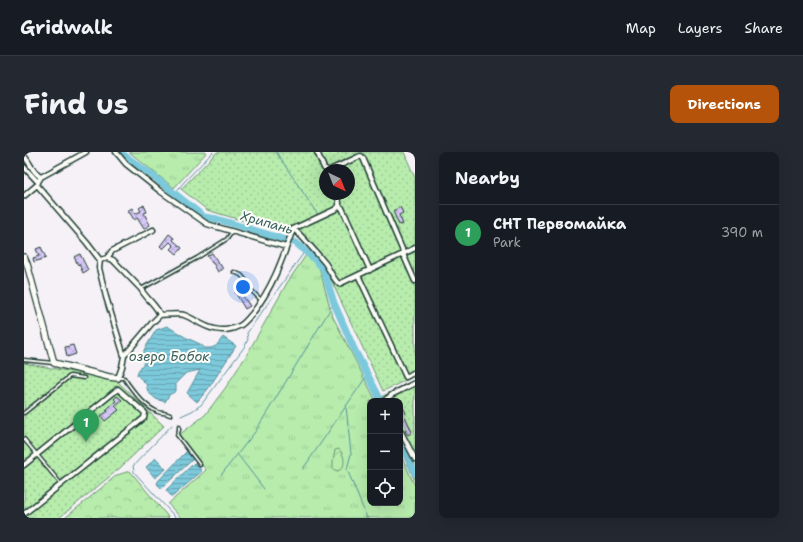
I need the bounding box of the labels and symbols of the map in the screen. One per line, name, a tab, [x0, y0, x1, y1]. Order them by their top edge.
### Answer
north arrow	[319, 164, 355, 200]
water label: Хрипань	[238, 207, 295, 238]
your location	[233, 277, 253, 297]
water label: озеро Бобок	[129, 348, 210, 365]
pin: 1	[73, 409, 99, 442]

